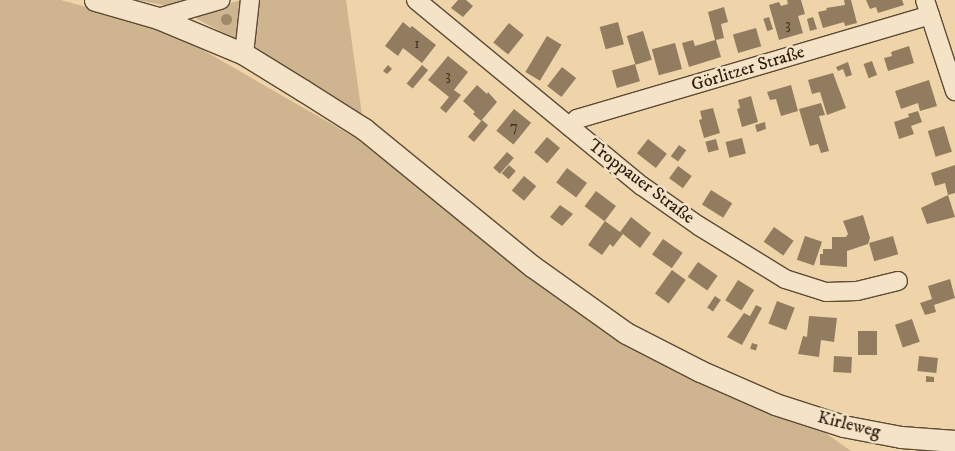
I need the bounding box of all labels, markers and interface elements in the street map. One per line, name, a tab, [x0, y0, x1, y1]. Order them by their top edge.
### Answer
house number: 3	[785, 16, 791, 34]
house number: 1	[414, 35, 420, 53]
street label: Görlitzer Straße	[689, 42, 807, 96]
house number: 3	[445, 67, 451, 85]
house number: 7	[510, 118, 518, 136]
street label: Troppauer Straße	[584, 135, 698, 229]
street label: Kirleweg	[815, 407, 883, 443]

